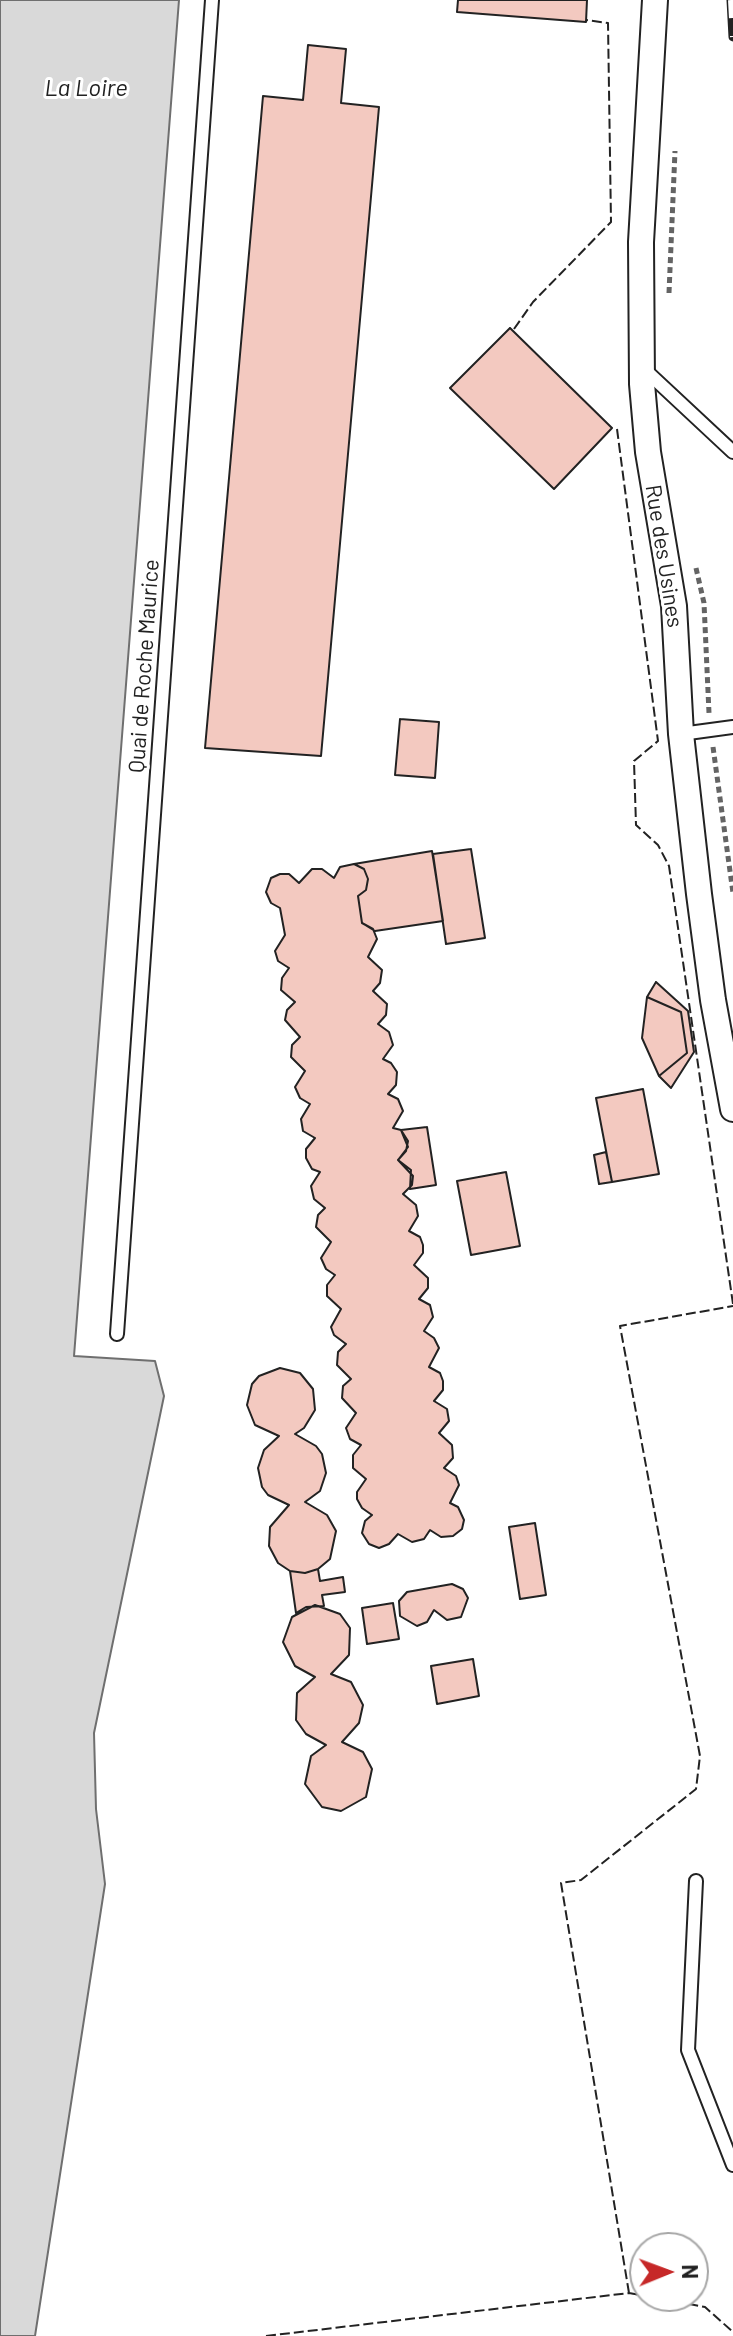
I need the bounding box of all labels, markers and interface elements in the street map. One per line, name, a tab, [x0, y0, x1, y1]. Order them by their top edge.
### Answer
water label: La Loire	[44, 74, 128, 102]
street label: Rue des Usines	[640, 483, 688, 629]
street label: Quai de Roche Maurice	[123, 558, 165, 774]
north arrow	[629, 2232, 709, 2312]
text: N	[678, 2264, 704, 2279]

